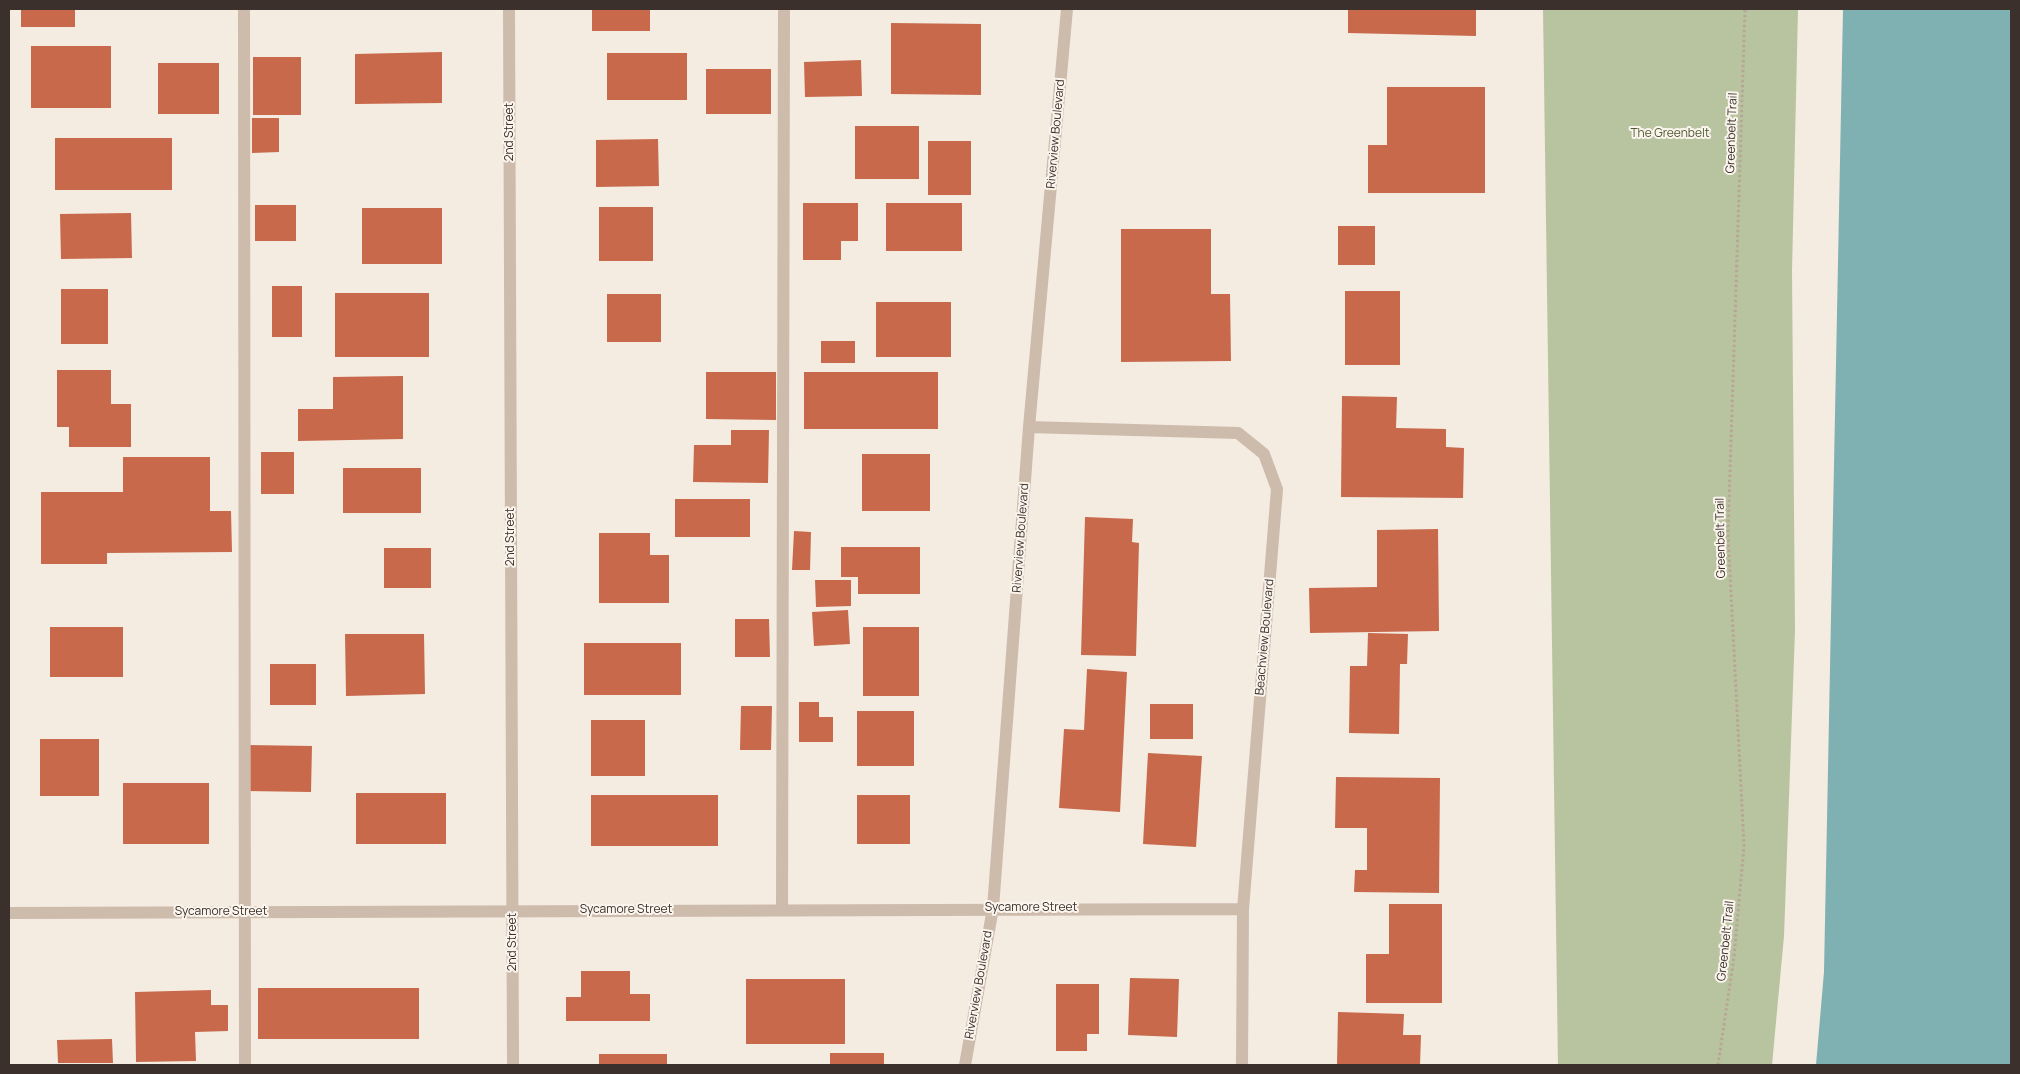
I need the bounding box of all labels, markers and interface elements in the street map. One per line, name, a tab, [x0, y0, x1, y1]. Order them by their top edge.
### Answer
street label: Riverview Boulevard	[1044, 79, 1068, 189]
street label: Greenbelt Trail	[1723, 92, 1741, 174]
street label: 2nd Street	[503, 103, 517, 161]
park label: The Greenbelt	[1630, 127, 1710, 141]
street label: Riverview Boulevard	[1010, 483, 1032, 593]
street label: Greenbelt Trail	[1713, 498, 1729, 578]
street label: 2nd Street	[504, 508, 518, 566]
street label: Beachview Boulevard	[1253, 578, 1277, 696]
street label: Greenbelt Trail	[1715, 900, 1737, 982]
street label: Sycamore Street	[985, 901, 1077, 915]
street label: Sycamore Street	[580, 903, 672, 917]
street label: Sycamore Street	[175, 905, 267, 919]
street label: 2nd Street	[506, 913, 520, 971]
street label: Riverview Boulevard	[962, 930, 996, 1040]

